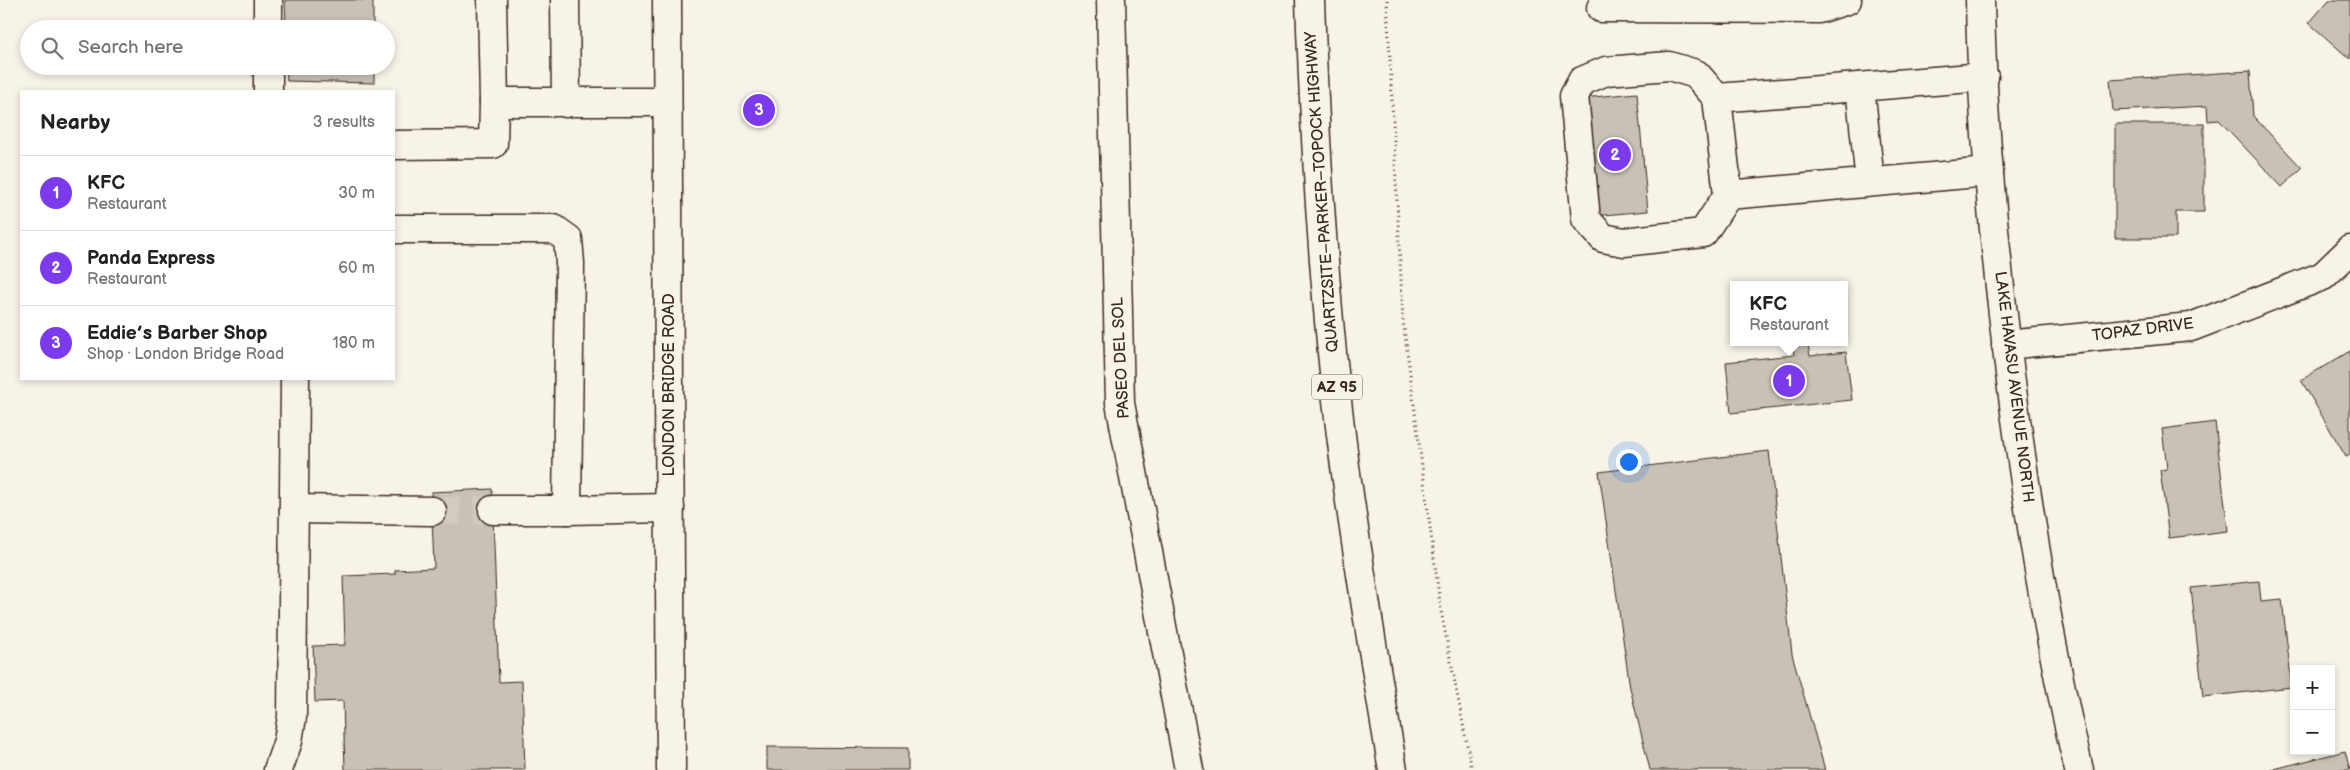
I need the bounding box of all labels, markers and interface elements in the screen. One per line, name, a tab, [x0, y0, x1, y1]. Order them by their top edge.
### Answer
search box	[20, 20, 395, 75]
street label: QUARTZSITE–PARKER–TOPOCK HIGHWAY	[1301, 30, 1343, 353]
icon: search	[38, 34, 66, 62]
text: Search here	[78, 36, 183, 59]
pin: 3	[743, 91, 775, 129]
text: Nearby	[40, 110, 110, 135]
text: 3 results	[313, 113, 375, 132]
pin: 2	[1599, 136, 1631, 174]
text: KFC	[87, 172, 125, 195]
text: 1	[53, 184, 59, 203]
text: 30 m	[338, 184, 375, 203]
text: Restaurant	[87, 195, 167, 214]
text: Panda Express	[87, 247, 215, 270]
text: 2	[51, 259, 61, 278]
text: 60 m	[338, 259, 375, 278]
text: Restaurant	[87, 270, 167, 289]
street label: LAKE HAVASU AVENUE NORTH	[1990, 270, 2038, 504]
popup	[1730, 281, 1848, 346]
street label: LONDON BRIDGE ROAD	[660, 293, 679, 477]
text: KFC	[1749, 293, 1787, 316]
street label: PASEO DEL SOL	[1108, 296, 1134, 419]
street label: TOPAZ DRIVE	[2091, 314, 2195, 346]
text: Restaurant	[1749, 316, 1829, 335]
text: Eddie’s Barber Shop	[87, 322, 267, 345]
text: 3	[51, 334, 61, 353]
text: 180 m	[333, 334, 375, 353]
text: Shop · London Bridge Road	[87, 345, 284, 364]
pin: 1	[1773, 362, 1805, 400]
road number: AZ 95	[1312, 374, 1362, 400]
your location	[1616, 449, 1642, 475]
map controls	[2290, 665, 2335, 755]
button: +	[2290, 665, 2335, 710]
button: −	[2290, 710, 2335, 755]

